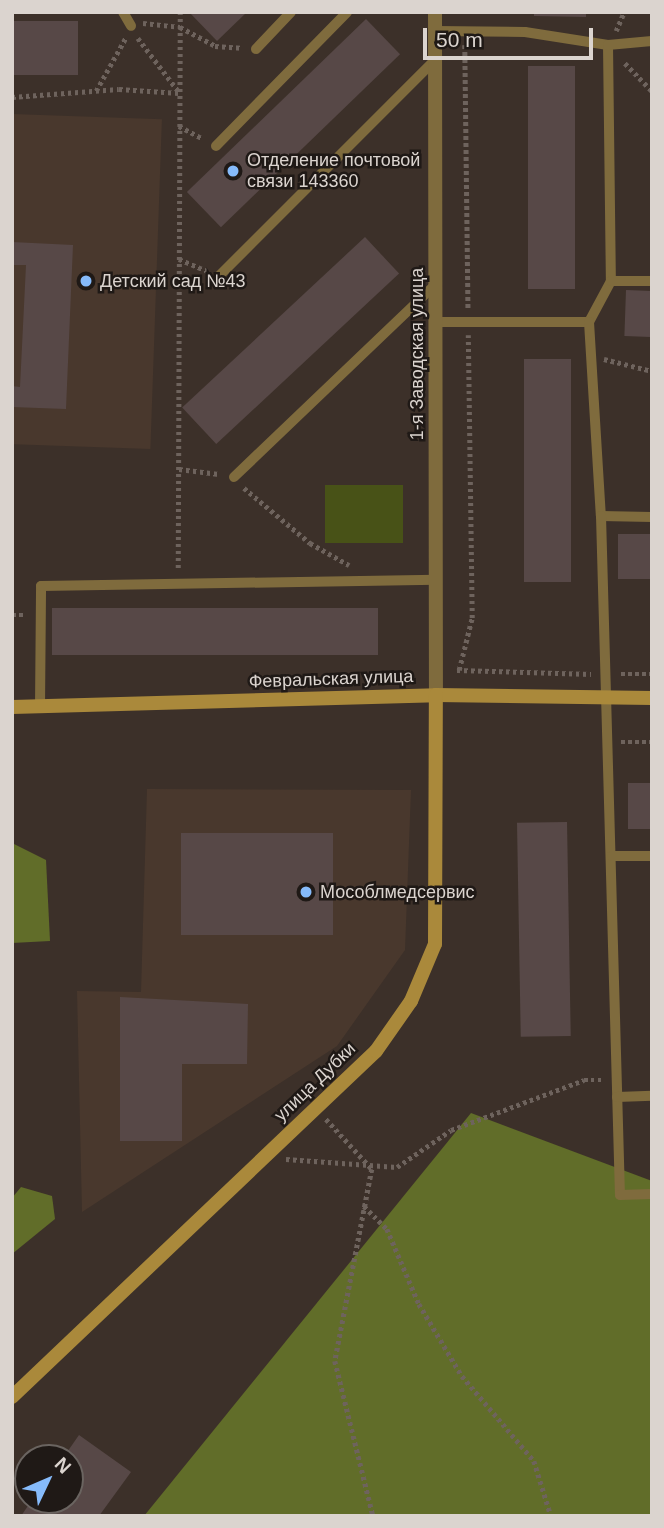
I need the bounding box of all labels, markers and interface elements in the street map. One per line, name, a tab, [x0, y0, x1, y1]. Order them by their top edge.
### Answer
scale bar	[426, 14, 596, 58]
text: 50 m	[436, 28, 483, 51]
place label: Отделение почтовой связи 143360	[247, 150, 420, 192]
marker: Отделение почтовой связи 143360	[225, 163, 241, 179]
street label: 1-я Заводская улица	[406, 268, 428, 440]
place label: Детский сад №43	[100, 270, 245, 292]
marker: Детский сад №43	[78, 273, 94, 289]
street label: Февральская улица	[248, 665, 414, 693]
place label: Мособлмедсервис	[320, 881, 475, 903]
marker: Мособлмедсервис	[298, 884, 314, 900]
street label: улица Дубки	[270, 1038, 360, 1126]
north arrow	[14, 1444, 84, 1514]
text: N	[51, 1453, 75, 1478]

